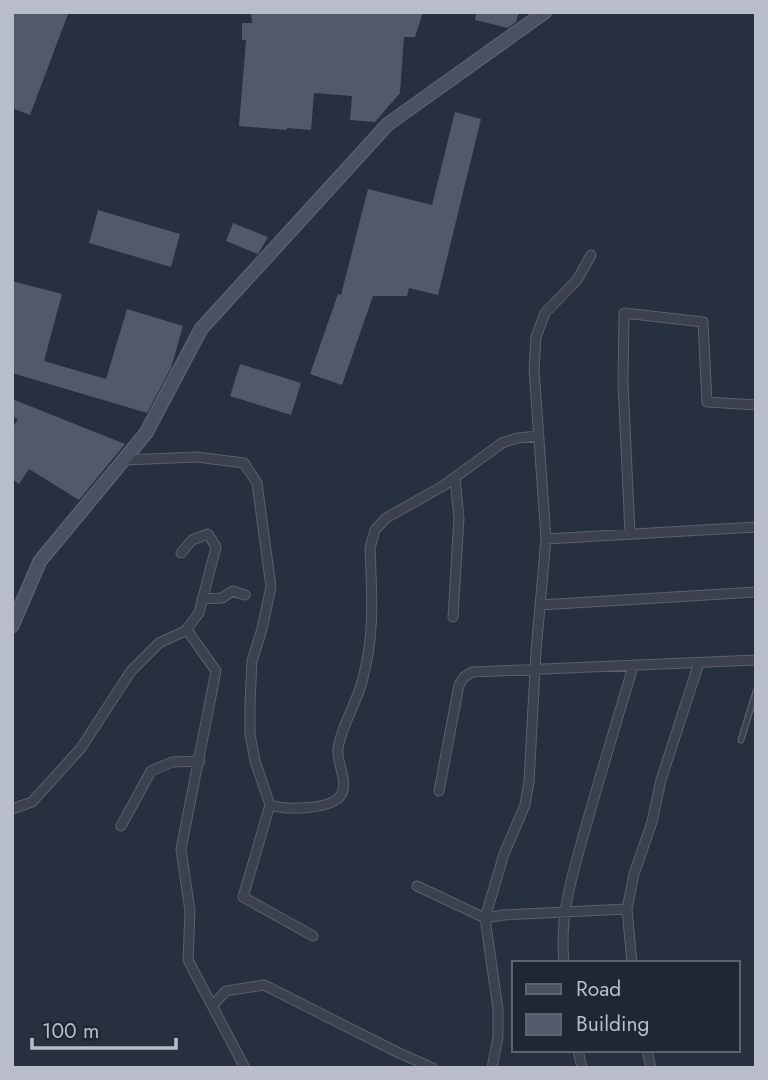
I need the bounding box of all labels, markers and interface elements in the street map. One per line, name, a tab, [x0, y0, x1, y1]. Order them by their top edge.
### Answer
legend	[512, 961, 740, 1052]
text: Road	[576, 974, 621, 1004]
scale bar	[32, 1006, 175, 1050]
text: Building	[576, 1009, 649, 1039]
text: 100 m	[42, 1016, 99, 1046]

